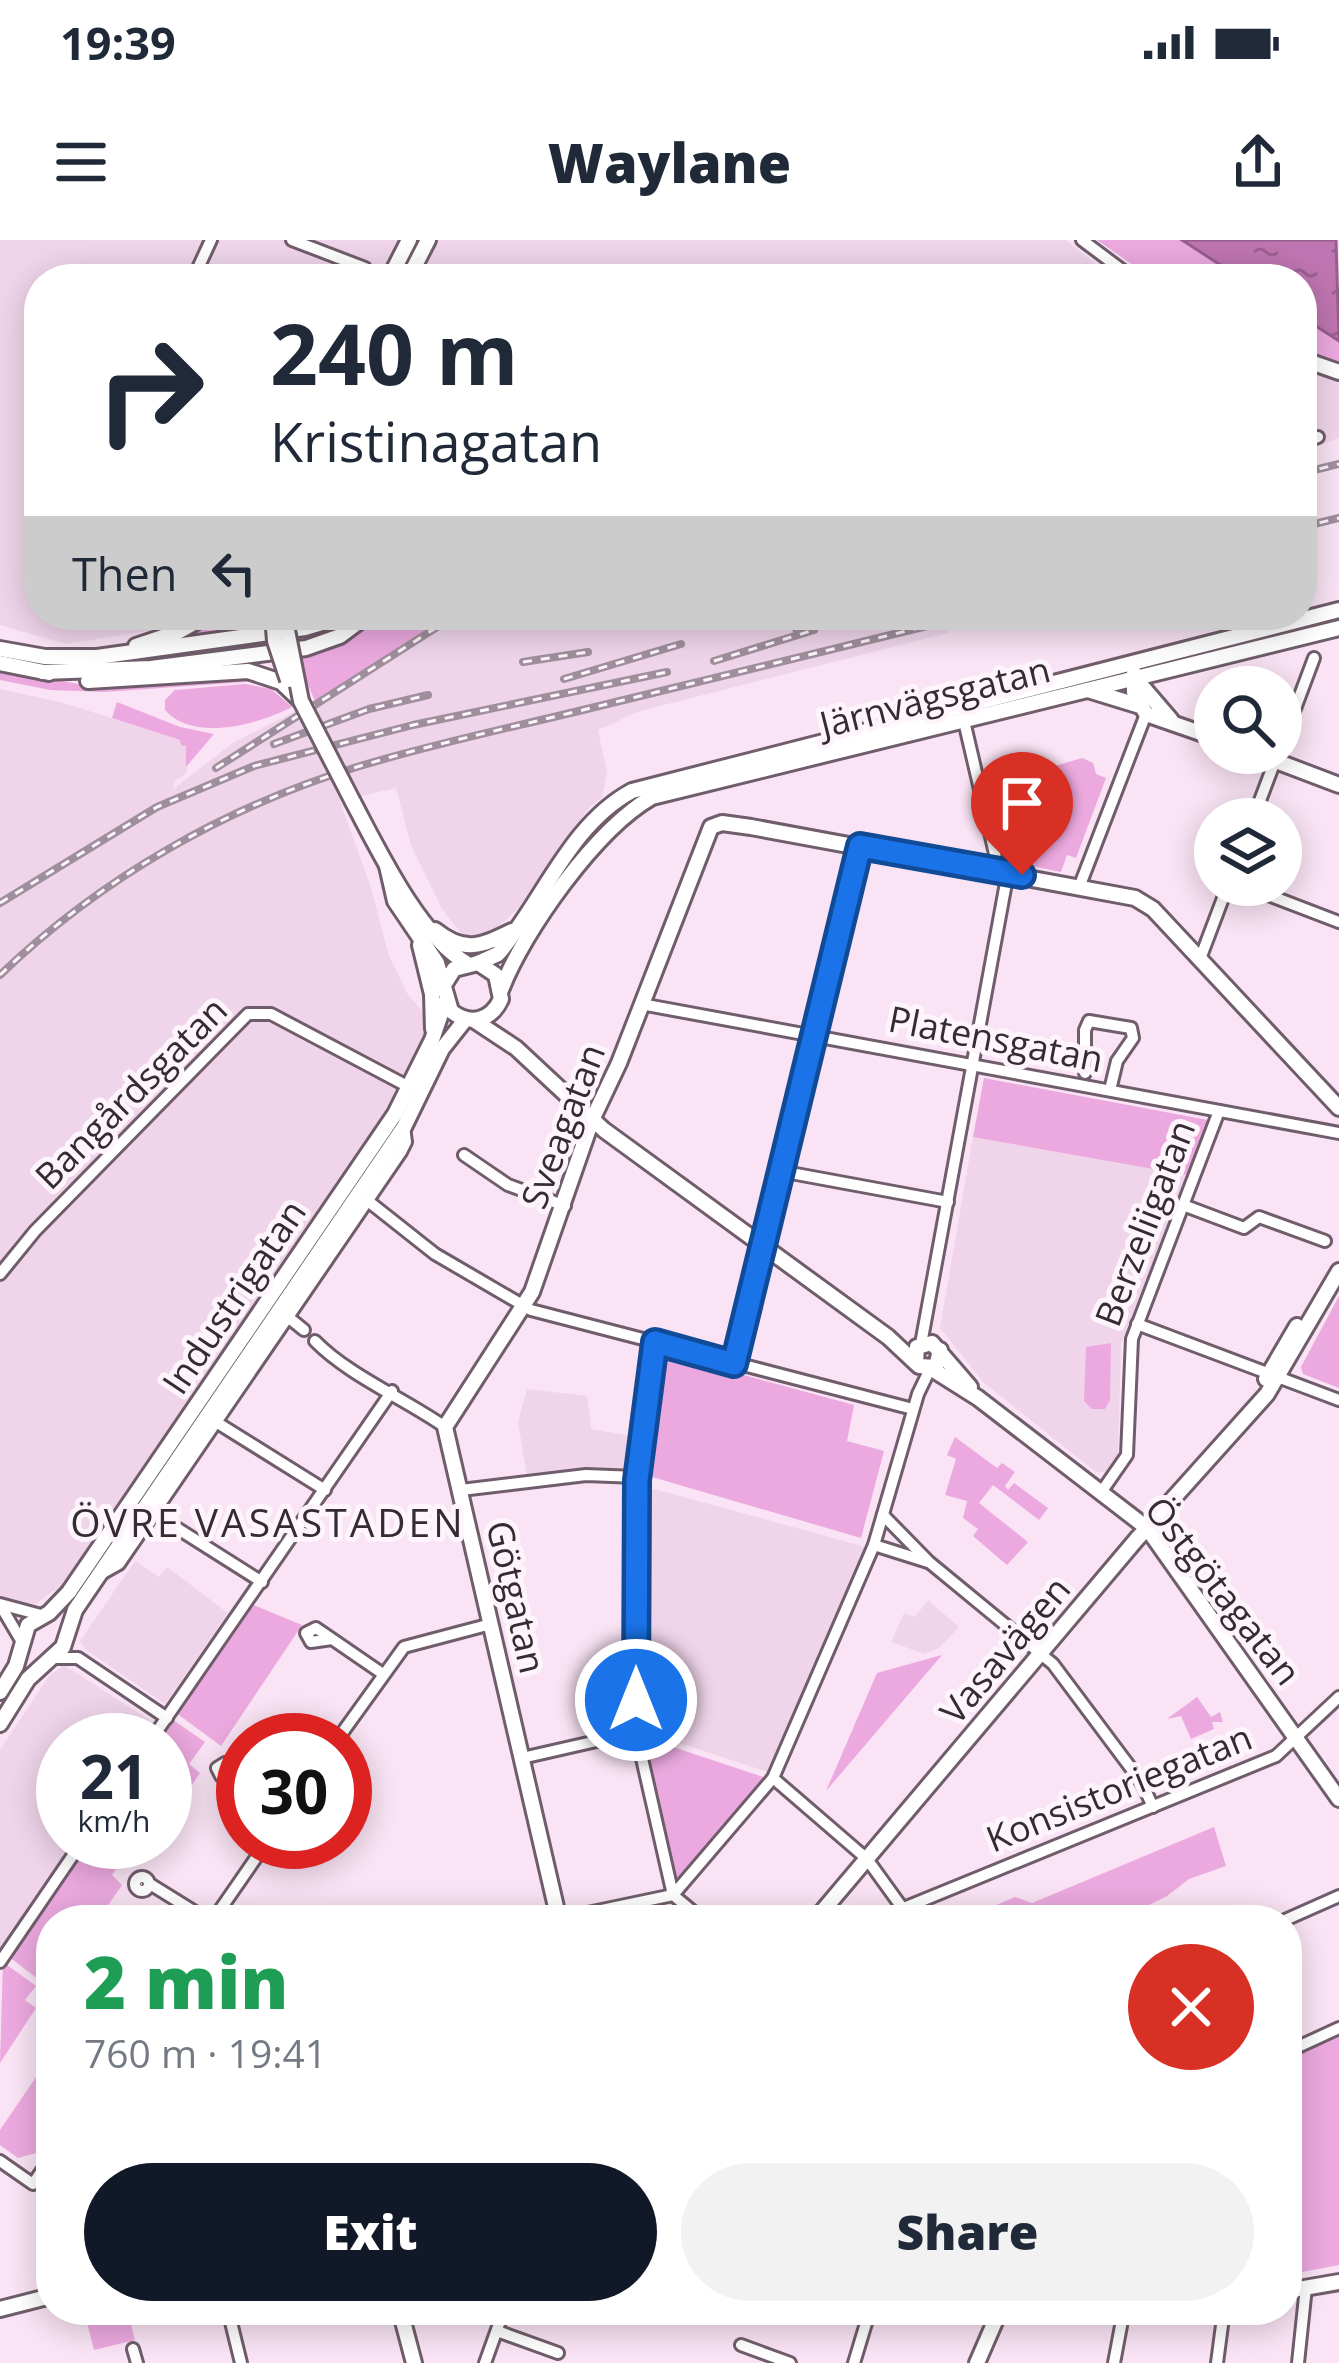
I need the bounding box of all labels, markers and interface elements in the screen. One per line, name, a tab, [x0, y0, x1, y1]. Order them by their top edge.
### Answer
text: 19:39	[60, 12, 176, 73]
text: Waylane	[548, 125, 791, 199]
icon: menu	[48, 129, 114, 195]
icon: share	[1225, 129, 1291, 195]
text: 240 m	[270, 295, 518, 410]
icon: right	[72, 312, 228, 468]
text: Kristinagatan	[270, 404, 602, 478]
icon: left	[201, 540, 267, 606]
text: Then	[72, 543, 177, 604]
street label: Järnvägsgatan	[812, 644, 1055, 750]
map controls	[1194, 666, 1302, 906]
button: search	[1194, 666, 1302, 774]
pin	[971, 752, 1073, 875]
icon: arrive	[989, 770, 1055, 836]
button: layers	[1194, 798, 1302, 906]
street label: Bangårdsgatan	[24, 986, 238, 1200]
street label: Platensgatan	[885, 994, 1108, 1083]
street label: Sveagatan	[509, 1037, 616, 1215]
street label: Berzeliigatan	[1083, 1113, 1206, 1333]
street label: Industrigatan	[151, 1190, 317, 1403]
street label: Östgötagatan	[1134, 1486, 1312, 1695]
district label: ÖVRE VASASTADEN	[70, 1495, 466, 1548]
street label: Götgatan	[475, 1516, 558, 1678]
street label: Vasavägen	[928, 1566, 1081, 1734]
position arrow	[573, 1637, 699, 1763]
street label: Konsistoriegatan	[979, 1712, 1259, 1863]
speed limit sign: 30	[216, 1713, 372, 1869]
text: 21	[80, 1735, 148, 1817]
text: km/h	[78, 1800, 150, 1841]
text: 2 min	[84, 1932, 289, 2030]
button: close	[1128, 1944, 1254, 2070]
text: 760 m · 19:41	[84, 2026, 327, 2079]
button: Exit	[84, 2163, 657, 2301]
button: Share	[681, 2163, 1254, 2301]

